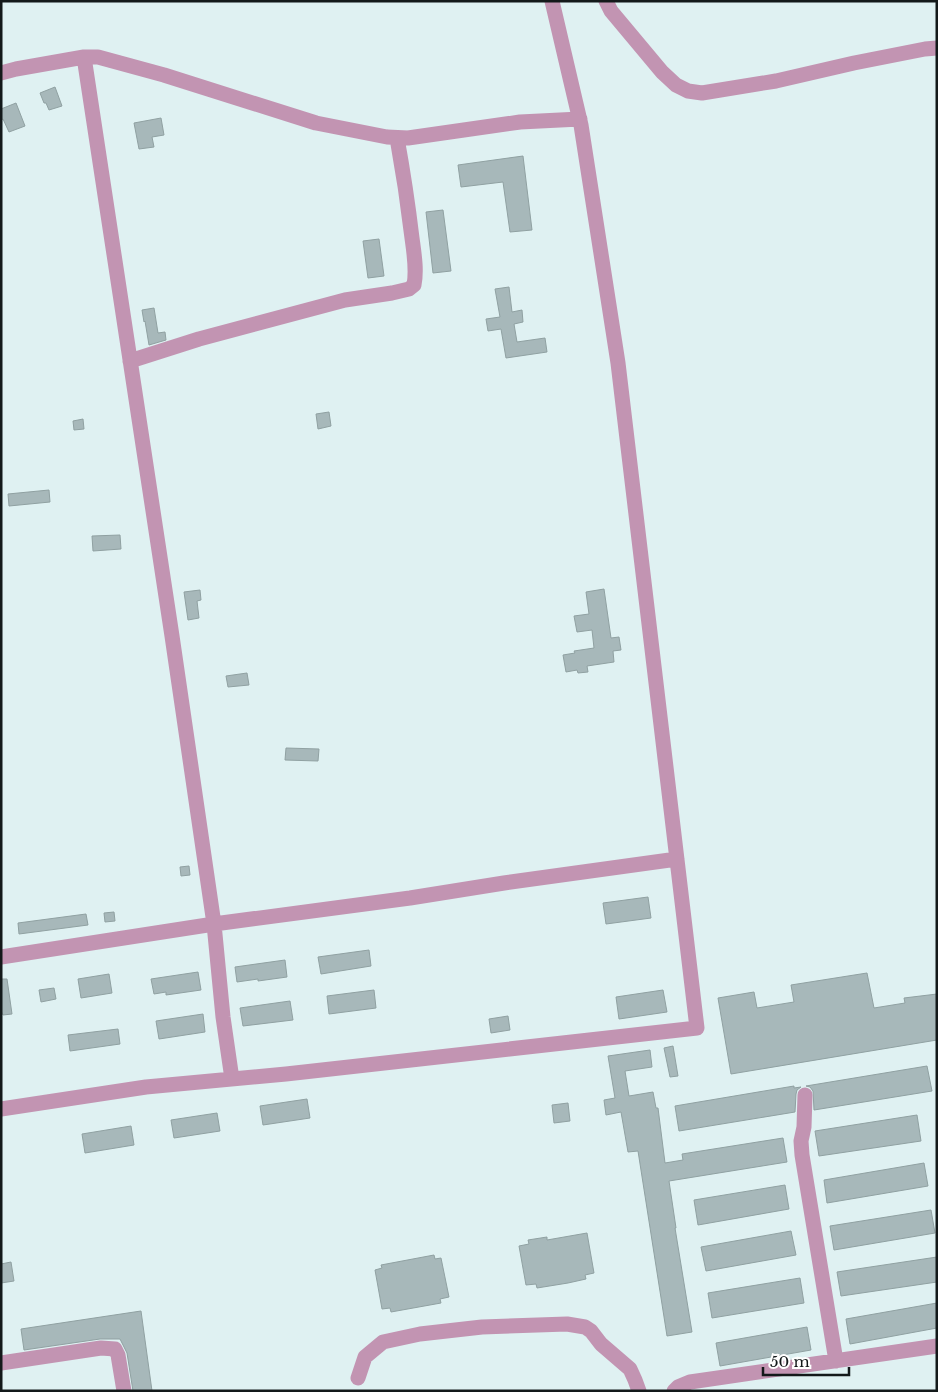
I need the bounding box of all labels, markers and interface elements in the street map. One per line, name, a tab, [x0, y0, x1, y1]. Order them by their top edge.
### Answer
scale bar	[763, 1344, 849, 1376]
text: 50 m	[770, 1352, 810, 1371]

